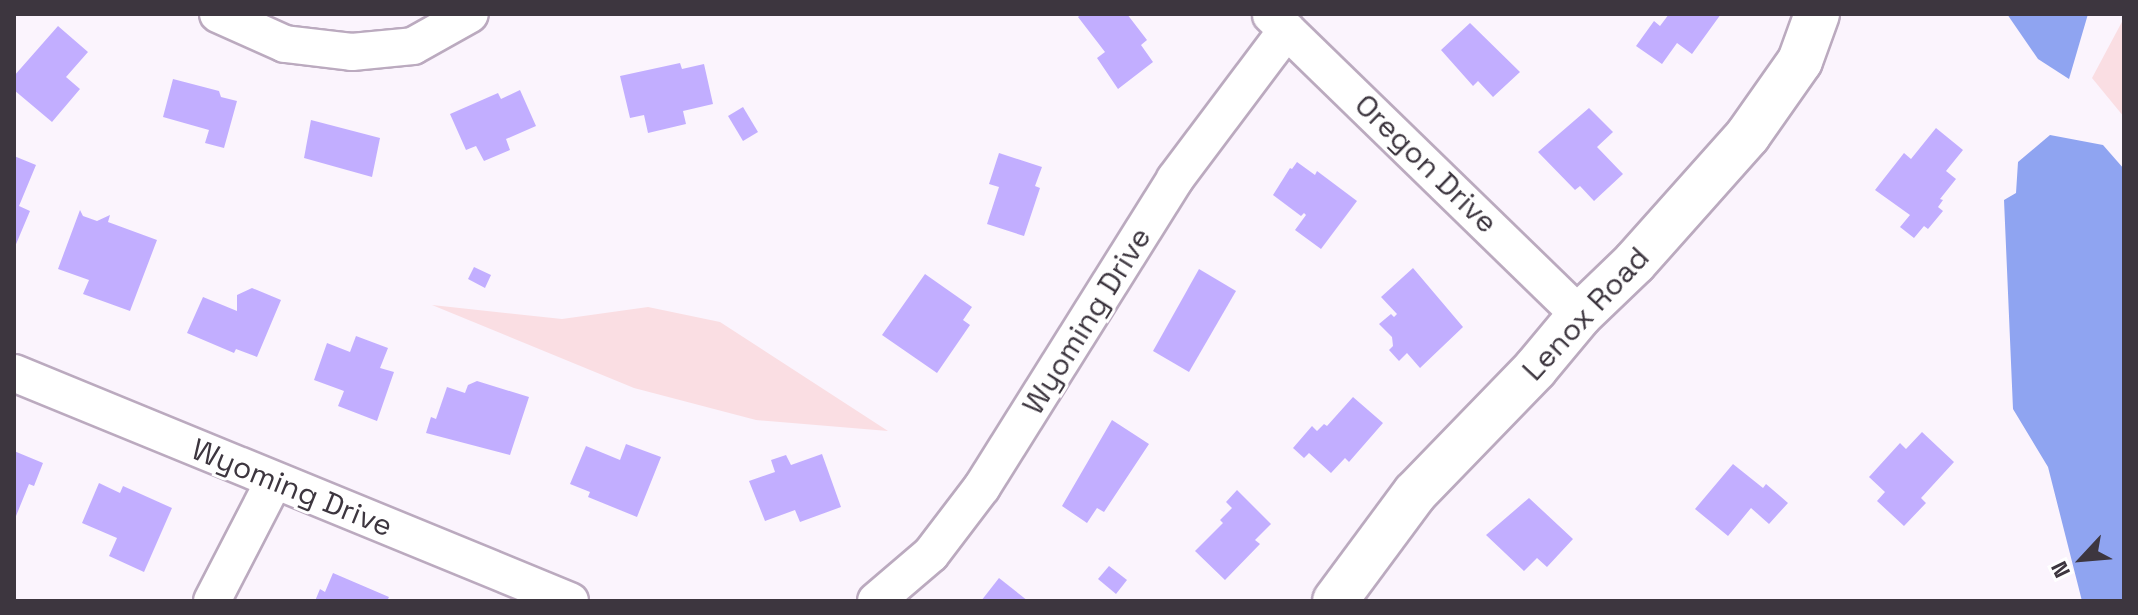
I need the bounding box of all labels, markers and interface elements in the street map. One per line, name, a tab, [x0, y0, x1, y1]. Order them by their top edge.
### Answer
street label: Oregon Drive	[1347, 87, 1505, 241]
street label: Wyoming Drive	[1015, 221, 1159, 421]
street label: Lenox Road	[1515, 240, 1657, 388]
street label: Wyoming Drive	[186, 431, 398, 545]
north arrow	[2042, 519, 2122, 599]
text: N	[2045, 557, 2076, 582]

